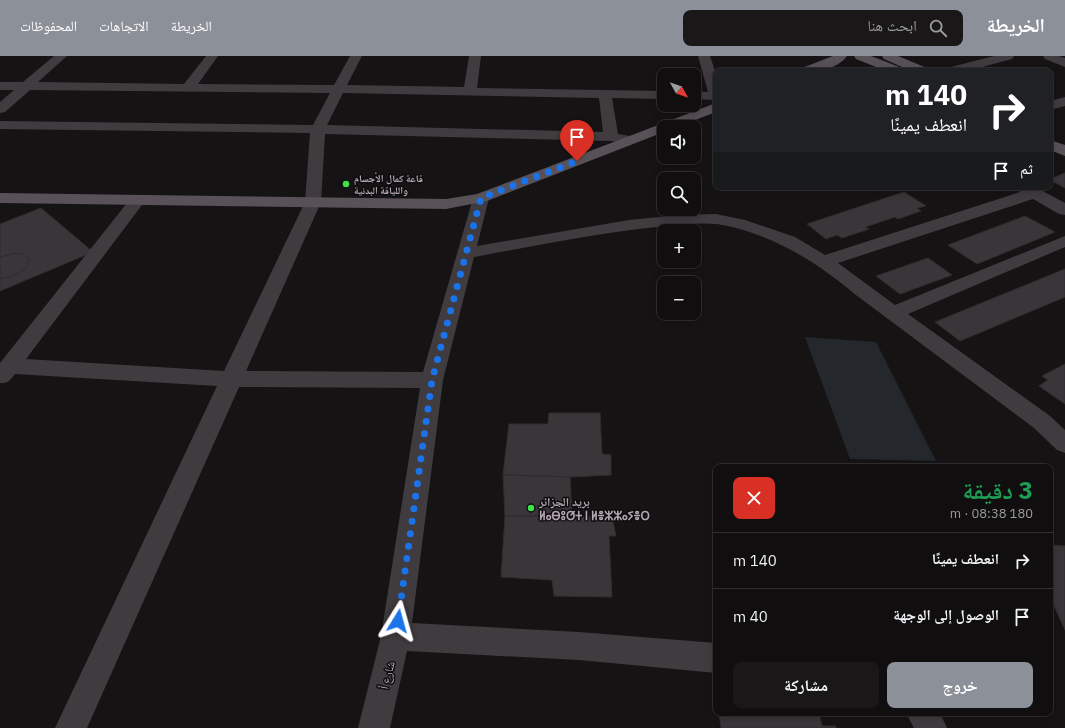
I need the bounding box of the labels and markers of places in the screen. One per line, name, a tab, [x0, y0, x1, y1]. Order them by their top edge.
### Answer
pin	[560, 120, 594, 161]
place label: قاعة كمال الأجسام واللياقة البدنية	[354, 172, 423, 197]
marker: قاعة كمال الأجسام واللياقة البدنية	[341, 179, 351, 189]
place label: بريد الجزائر ⵍⴰⴱⵓⵚⵜ ⵏ ⵍⴻⵣⵣⴰⵢⴻⵔ	[538, 494, 650, 523]
marker: بريد الجزائر ⵍⴰⴱⵓⵚⵜ ⵏ ⵍⴻⵣⵣⴰⵢⴻⵔ	[526, 503, 536, 513]

